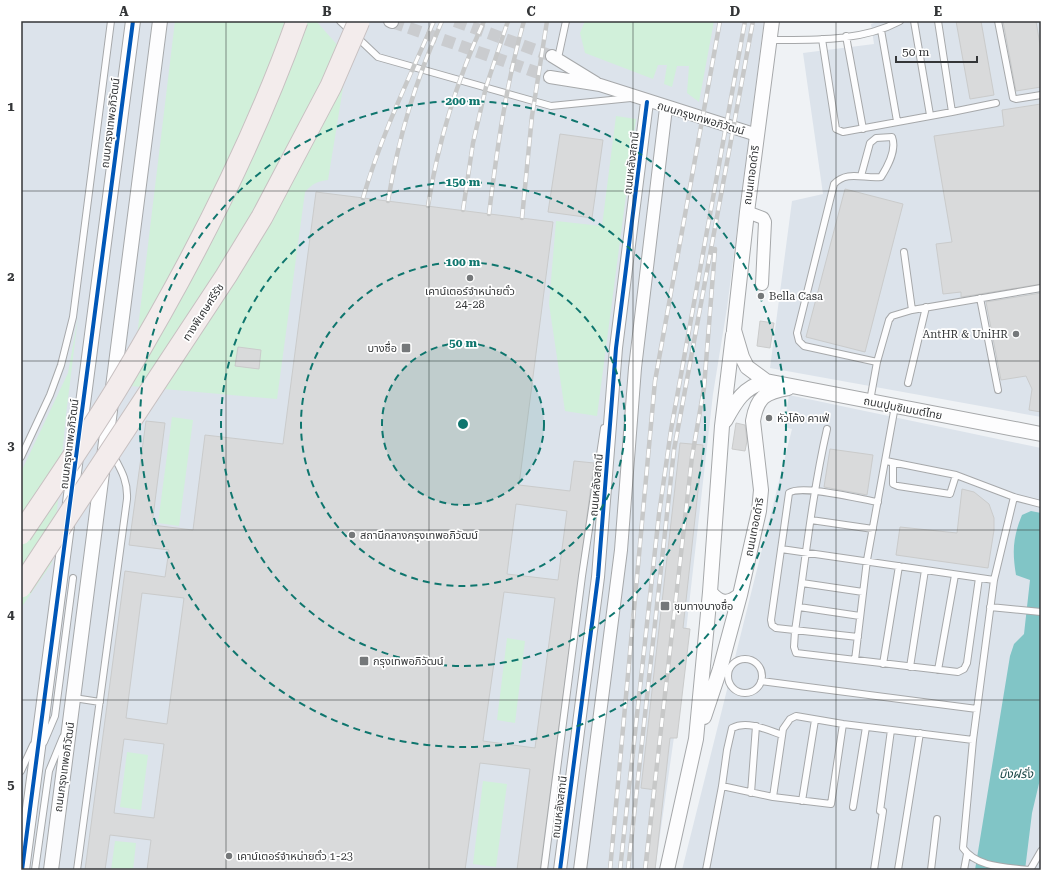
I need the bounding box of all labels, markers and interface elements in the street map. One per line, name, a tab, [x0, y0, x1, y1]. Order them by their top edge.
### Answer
text: A	[119, 4, 129, 19]
text: B	[322, 4, 332, 19]
text: C	[526, 4, 536, 19]
text: D	[730, 4, 740, 19]
text: E	[934, 4, 942, 19]
scale bar	[896, 38, 977, 64]
text: 50 m	[902, 45, 929, 59]
street label: ถนนกรุงเทพอภิวัฒน์	[99, 77, 122, 169]
text: 200 m	[446, 94, 481, 108]
text: 1	[7, 99, 15, 114]
street label: ถนนกรุงเทพอภิวัฒน์	[656, 99, 746, 138]
street label: ถนนหลังสถานี	[621, 131, 642, 195]
street label: ถนนเทอดดำริ	[741, 144, 762, 206]
text: 150 m	[446, 175, 481, 189]
text: 100 m	[446, 255, 481, 269]
text: 2	[7, 269, 15, 284]
marker: เคาน์เตอร์จำหน่ายตั๋ว 24-28	[465, 273, 475, 283]
street label: ทางพิเศษศรีรัช	[180, 281, 227, 343]
place label: เคาน์เตอร์จำหน่ายตั๋ว 24-28	[425, 284, 515, 311]
place label: Bella Casa	[769, 290, 823, 303]
marker: Bella Casa	[756, 291, 766, 301]
place label: AntHR & UniHR	[923, 328, 1008, 341]
marker: AntHR & UniHR	[1011, 329, 1021, 339]
text: 50 m	[449, 336, 477, 350]
place label: บางซื่อ	[368, 340, 397, 355]
marker: บางซื่อ	[400, 342, 412, 354]
street label: ถนนปูนซิเมนต์ไทย	[862, 394, 943, 422]
street label: ถนนกรุงเทพอภิวัฒน์	[58, 398, 81, 490]
place label: หัวโค้ง คาเฟ่	[777, 412, 830, 425]
marker: หัวโค้ง คาเฟ่	[764, 413, 774, 423]
centre of rings	[456, 417, 470, 431]
text: 3	[7, 438, 15, 453]
street label: ถนนหลังสถานี	[587, 453, 606, 517]
street label: ถนนเทอดดำริ	[742, 496, 767, 558]
place label: สถานีกลางกรุงเทพอภิวัฒน์	[360, 529, 478, 542]
marker: สถานีกลางกรุงเทพอภิวัฒน์	[347, 530, 357, 540]
place label: ชุมทางบางซื่อ	[674, 598, 733, 613]
marker: ชุมทางบางซื่อ	[659, 600, 671, 612]
text: 4	[7, 607, 15, 622]
marker: กรุงเทพอภิวัฒน์	[358, 655, 370, 667]
place label: กรุงเทพอภิวัฒน์	[373, 655, 444, 668]
street label: ถนนกรุงเทพอภิวัฒน์	[52, 721, 77, 813]
water label: บึงฝรั่ง	[999, 766, 1033, 781]
street label: ถนนหลังสถานี	[549, 775, 570, 839]
text: 5	[7, 777, 15, 792]
place label: เคาน์เตอร์จำหน่ายตั๋ว 1-23	[237, 849, 353, 863]
marker: เคาน์เตอร์จำหน่ายตั๋ว 1-23	[224, 851, 234, 861]

